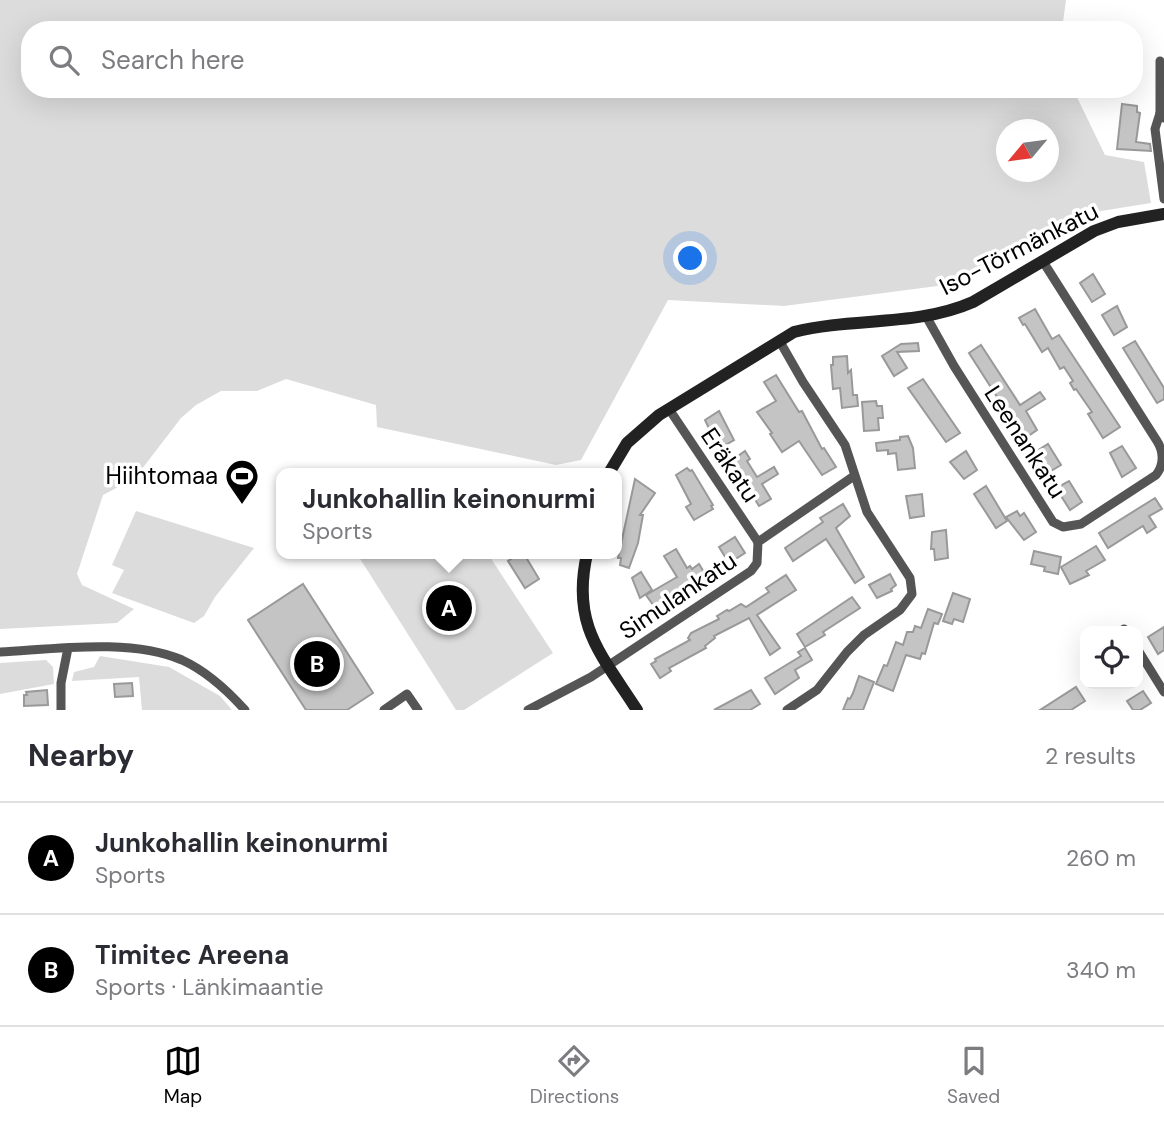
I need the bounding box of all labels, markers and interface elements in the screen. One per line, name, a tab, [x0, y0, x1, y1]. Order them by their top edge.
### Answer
search box	[21, 21, 1143, 98]
icon: search	[45, 41, 83, 79]
text: Search here	[101, 43, 244, 77]
north arrow	[996, 119, 1059, 182]
street label: Iso-Törmänkatu	[934, 195, 1103, 302]
your location	[673, 241, 707, 275]
street label: Leenankatu	[978, 380, 1073, 504]
street label: Eräkatu	[694, 421, 767, 508]
sports icon: Hiihtomaa	[223, 457, 261, 506]
place label: Hiihtomaa	[106, 460, 218, 491]
popup	[276, 468, 622, 559]
text: Junkohallin keinonurmi	[302, 482, 596, 516]
text: Sports	[302, 516, 373, 546]
street label: Simulankatu	[613, 545, 742, 646]
pin: A	[426, 582, 472, 634]
map controls	[1080, 626, 1143, 689]
button: locate	[1080, 626, 1143, 689]
pin: B	[294, 638, 340, 690]
text: Nearby	[28, 736, 134, 775]
text: 2 results	[1045, 741, 1136, 771]
text: Junkohallin keinonurmi	[95, 826, 388, 860]
text: A	[43, 843, 59, 873]
text: 260 m	[1066, 843, 1136, 873]
text: Sports	[95, 860, 165, 890]
text: Timitec Areena	[95, 938, 289, 972]
text: B	[44, 955, 58, 985]
text: 340 m	[1066, 955, 1136, 985]
text: Sports · Länkimaantie	[95, 972, 324, 1002]
tab: Map	[164, 1042, 202, 1109]
tab: Directions	[530, 1042, 619, 1109]
tab: Saved	[947, 1042, 1000, 1109]

